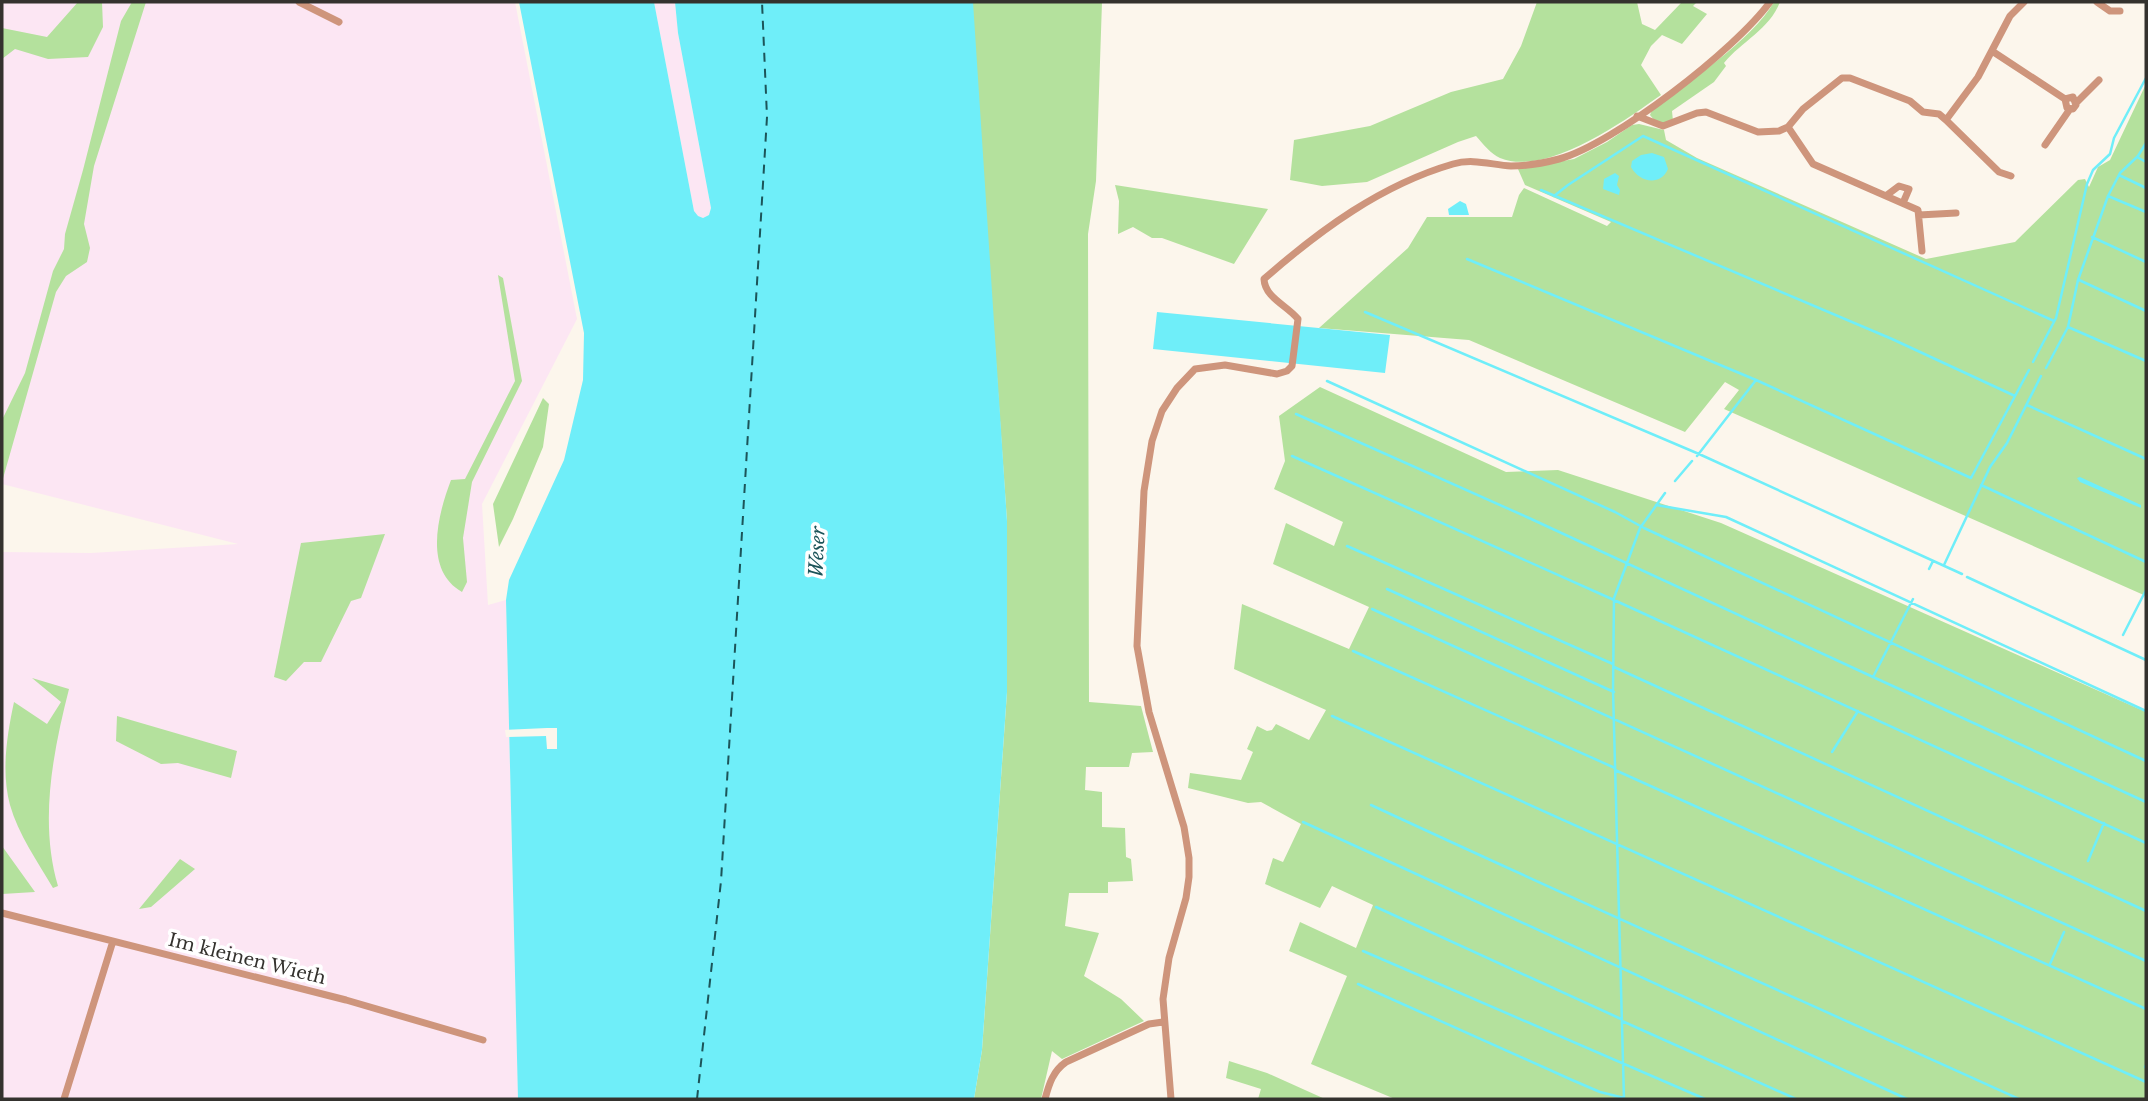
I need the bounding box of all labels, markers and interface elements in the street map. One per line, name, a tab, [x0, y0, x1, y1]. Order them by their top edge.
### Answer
water label: Weser	[804, 525, 830, 578]
street label: Im kleinen Wieth	[166, 929, 328, 989]

